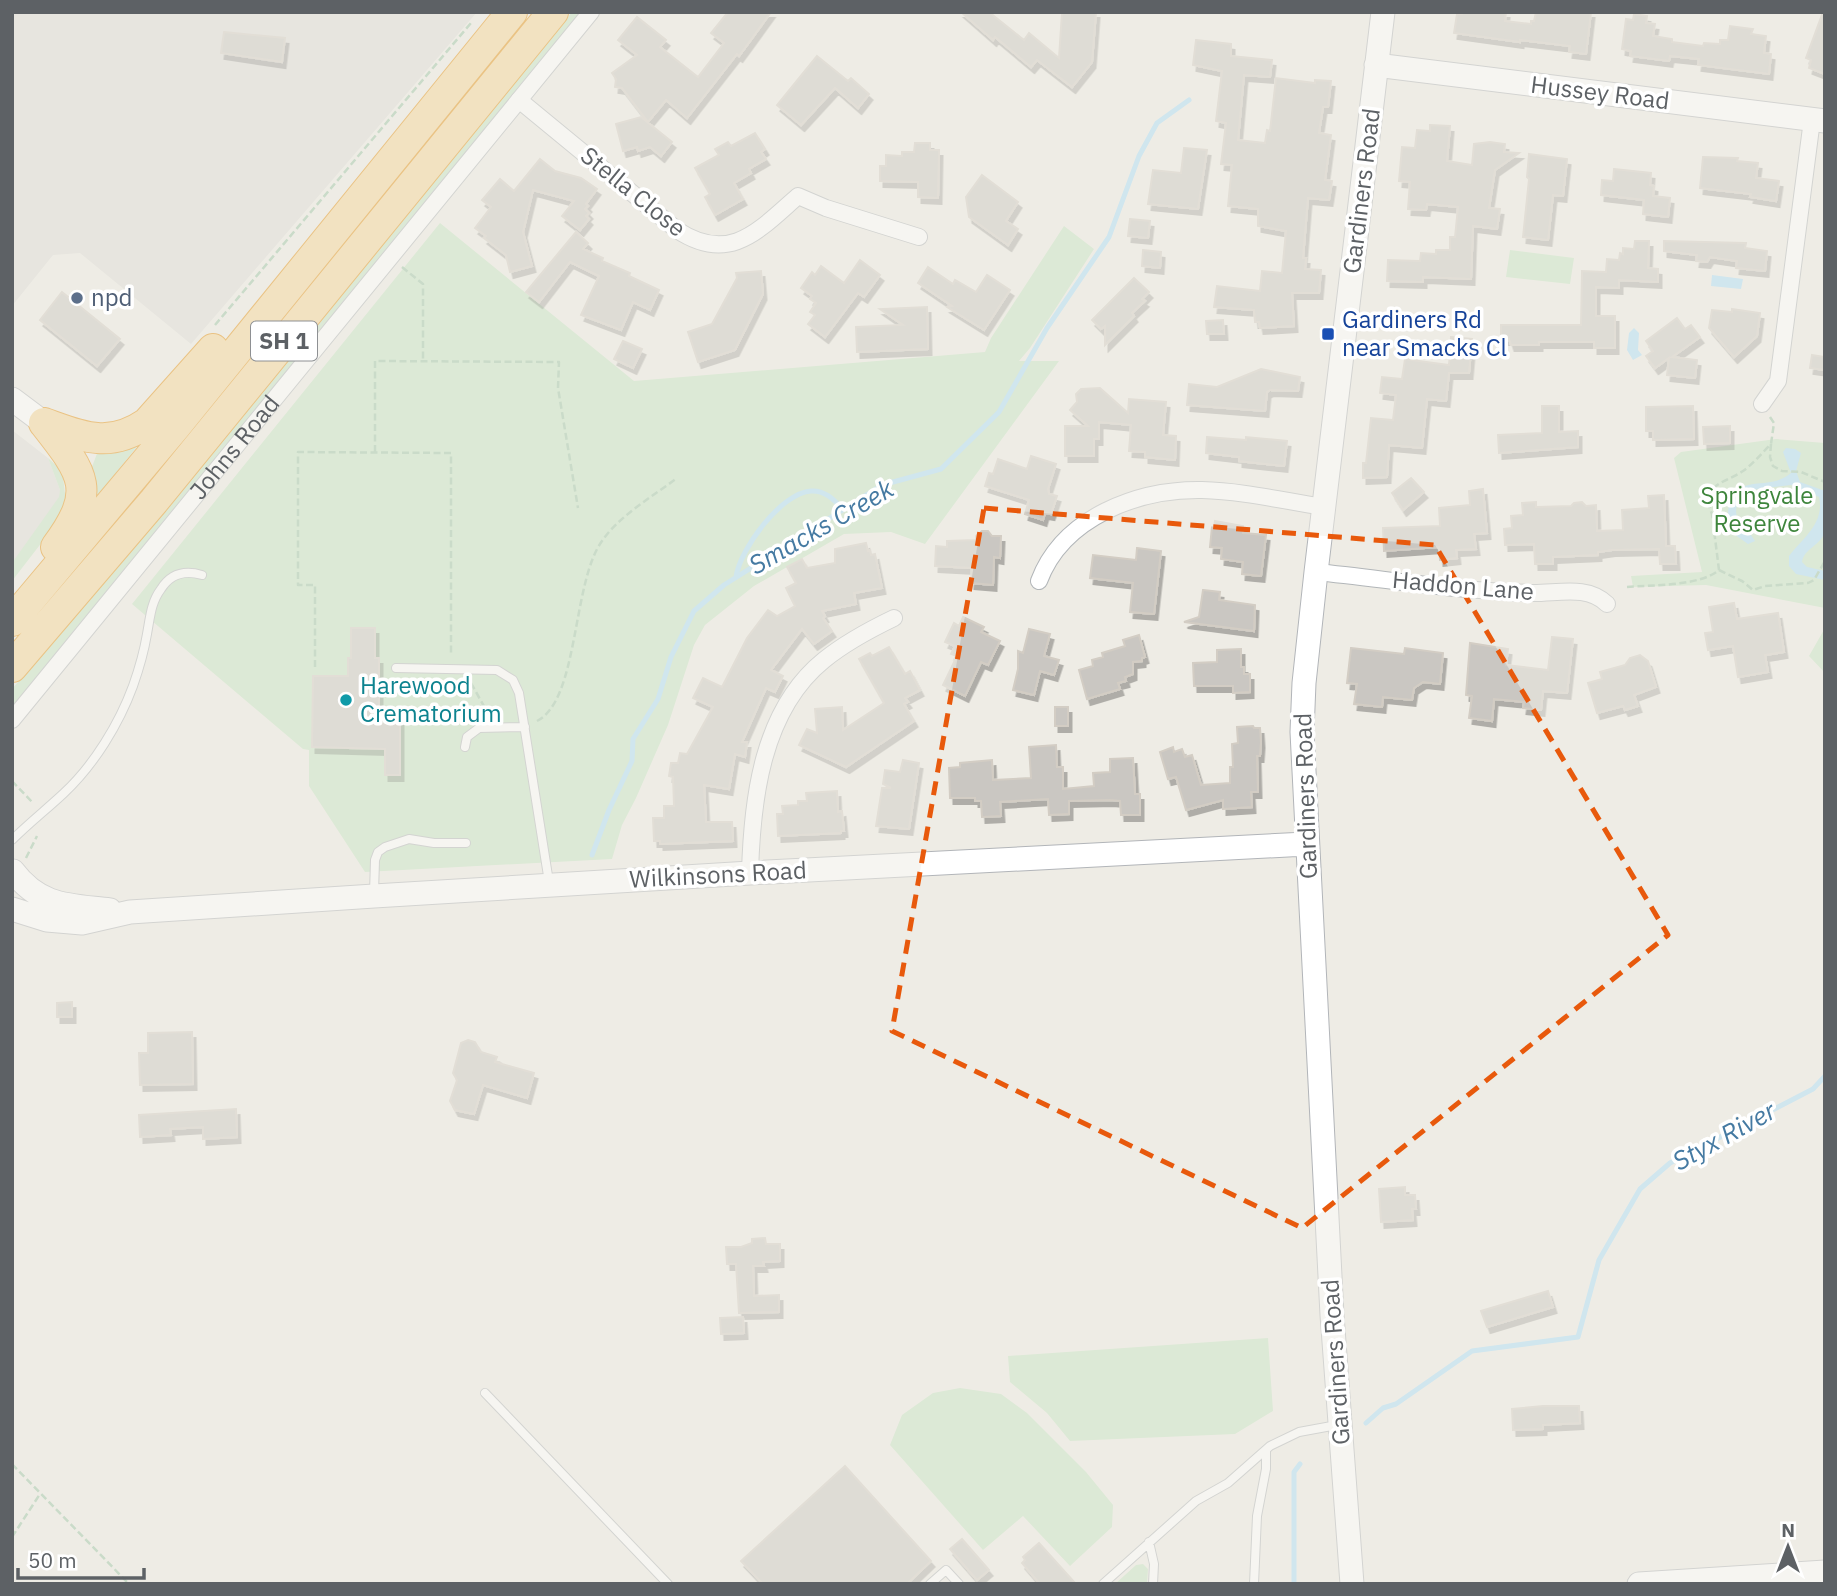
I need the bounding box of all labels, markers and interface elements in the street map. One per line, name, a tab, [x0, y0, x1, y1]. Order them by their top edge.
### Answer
street label: Hussey Road	[1529, 68, 1671, 116]
street label: Gardiners Road	[1335, 106, 1387, 275]
street label: Stella Close	[574, 139, 693, 243]
place label: npd	[91, 281, 132, 313]
marker: npd	[69, 290, 85, 306]
place label: Gardiners Rd near Smacks Cl	[1342, 303, 1507, 363]
road number: SH 1	[251, 322, 317, 360]
marker: Gardiners Rd near Smacks Cl	[1320, 326, 1336, 342]
street label: Johns Road	[182, 388, 286, 506]
water label: Smacks Creek	[742, 471, 900, 581]
park label: Springvale Reserve	[1700, 479, 1814, 539]
street label: Haddon Lane	[1391, 563, 1535, 607]
place label: Harewood Crematorium	[360, 669, 502, 729]
marker: Harewood Crematorium	[338, 692, 354, 708]
street label: Gardiners Road	[1286, 712, 1324, 880]
street label: Wilkinsons Road	[628, 853, 807, 895]
water label: Styx River	[1666, 1092, 1783, 1177]
street label: Gardiners Road	[1313, 1278, 1357, 1446]
north arrow	[1753, 1512, 1823, 1582]
text: N	[1781, 1518, 1795, 1542]
scale bar	[18, 1536, 144, 1580]
text: 50 m	[28, 1546, 77, 1574]

